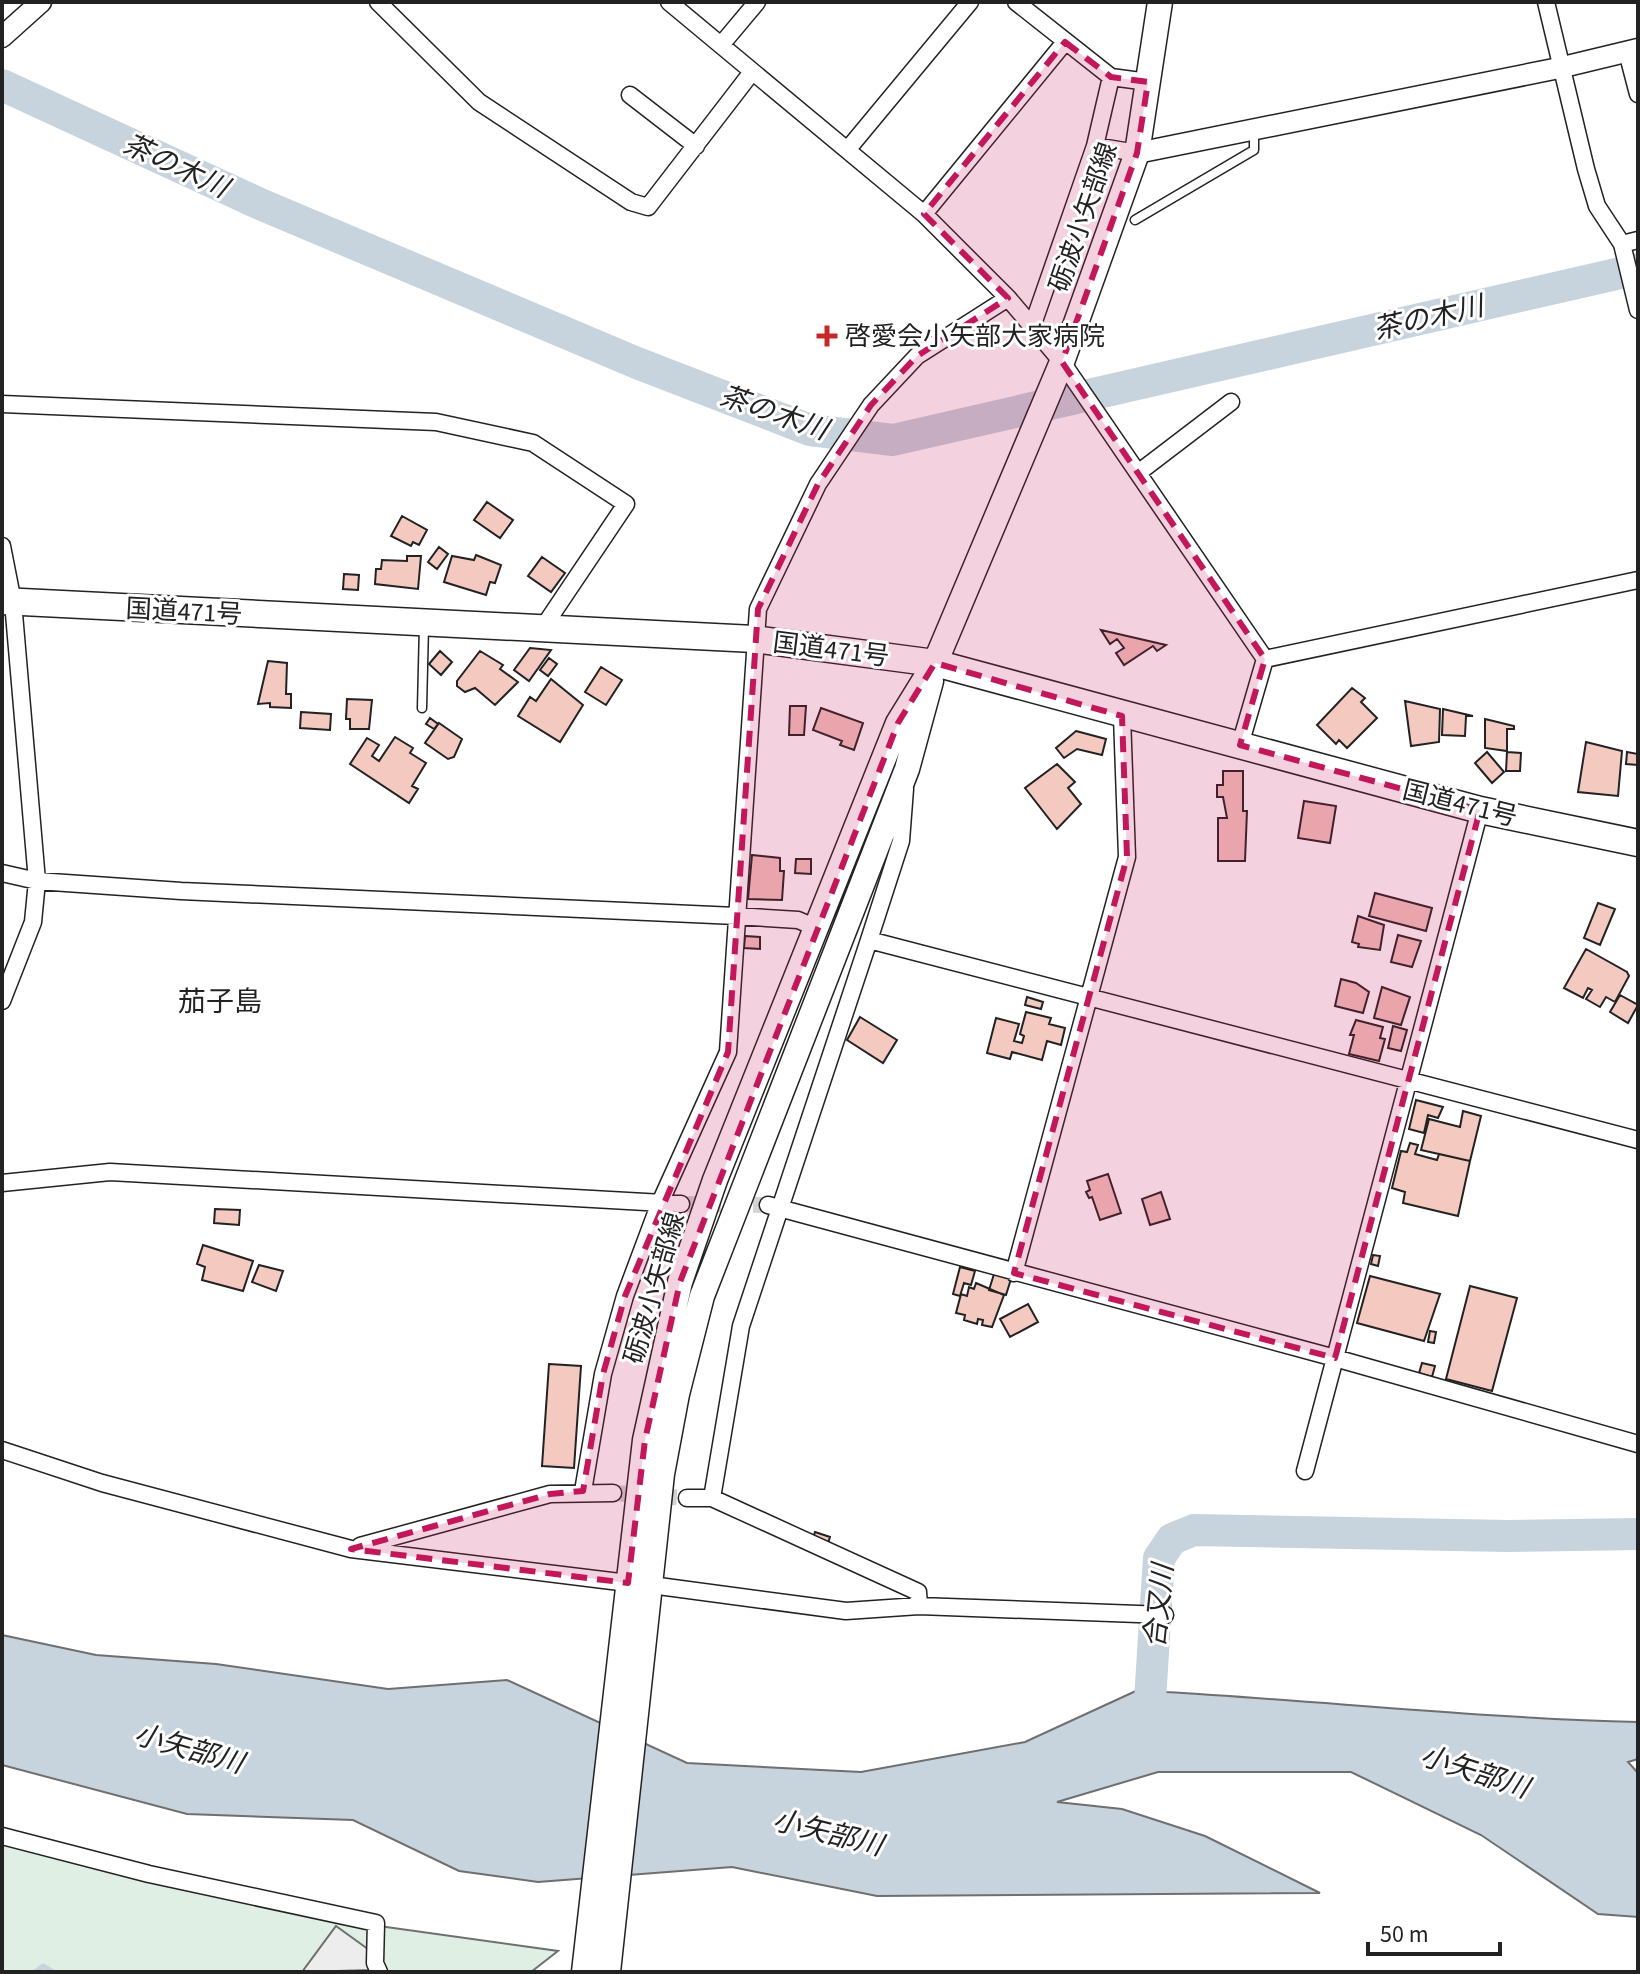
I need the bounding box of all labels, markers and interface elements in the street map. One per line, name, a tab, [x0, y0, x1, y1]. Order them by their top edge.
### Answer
water label: 茶の木川	[116, 124, 237, 209]
street label: 砺波小矢部線	[1041, 137, 1126, 297]
water label: 茶の木川	[1369, 285, 1490, 350]
place label: 啓愛会小矢部大家病院	[845, 318, 1105, 355]
marker: 啓愛会小矢部大家病院	[816, 325, 838, 347]
water label: 茶の木川	[714, 376, 836, 451]
street label: 国道471号	[125, 590, 243, 633]
street label: 国道471号	[771, 624, 891, 675]
street label: 国道471号	[1399, 771, 1521, 836]
district label: 茄子島	[178, 982, 262, 1022]
street label: 砺波小矢部線	[615, 1208, 694, 1368]
water label: 合又川	[1135, 1559, 1184, 1650]
water label: 小矢部川	[129, 1714, 251, 1784]
water label: 小矢部川	[1415, 1736, 1537, 1809]
water label: 小矢部川	[769, 1800, 890, 1867]
scale bar	[1368, 1906, 1500, 1956]
text: 50 m	[1380, 1917, 1429, 1952]

